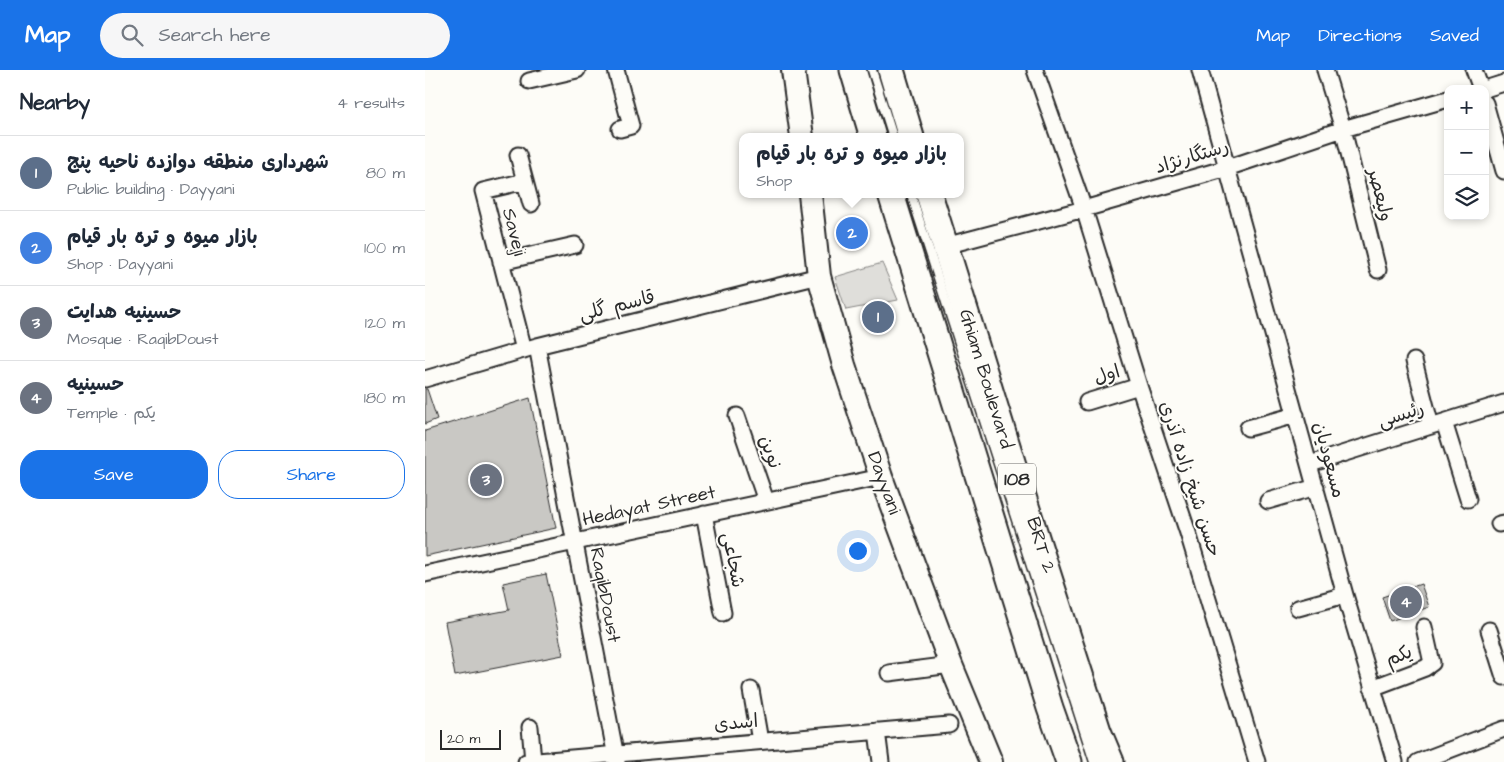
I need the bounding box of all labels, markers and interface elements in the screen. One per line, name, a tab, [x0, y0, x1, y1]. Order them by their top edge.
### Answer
search box	[100, 13, 450, 58]
text: Map	[25, 18, 70, 52]
icon: search	[118, 21, 146, 49]
text: Search here	[158, 22, 271, 49]
text: Map	[1256, 23, 1290, 48]
text: Directions	[1318, 23, 1402, 48]
text: Saved	[1430, 23, 1479, 48]
map controls	[1444, 85, 1489, 220]
button: +	[1444, 85, 1489, 130]
text: Nearby	[20, 88, 90, 117]
text: 4 results	[337, 92, 405, 114]
button: −	[1444, 130, 1489, 175]
popup	[739, 133, 964, 198]
street label: رستگارنژاد	[1152, 133, 1232, 181]
text: بازار میوه و تره بار قیام	[756, 141, 947, 168]
text: شهرداری منطقه دوازده ناحیه پنج	[67, 149, 329, 176]
text: 1	[35, 162, 37, 184]
text: 80 m	[366, 162, 405, 184]
street label: ولیعصر	[1360, 164, 1400, 224]
text: Shop	[756, 170, 792, 192]
button: layers	[1444, 175, 1489, 220]
text: Public building · Dayyani	[67, 178, 234, 200]
street label: Saveji	[495, 205, 533, 259]
pin: 2	[836, 214, 868, 252]
text: بازار میوه و تره بار قیام	[67, 224, 257, 251]
text: 2	[31, 237, 41, 259]
text: 100 m	[364, 237, 405, 259]
text: Shop · Dayyani	[67, 253, 173, 275]
street label: قاسم گلی	[576, 284, 658, 328]
pin: 1	[862, 298, 894, 336]
text: حسینیه هدایت	[67, 299, 181, 326]
street label: Ghiam Boulevard	[952, 306, 1020, 452]
text: 3	[32, 312, 40, 334]
text: 120 m	[365, 312, 405, 334]
text: Mosque · RaqibDoust	[67, 328, 219, 350]
street label: اول	[1091, 358, 1123, 392]
text: حسینیه	[67, 371, 124, 398]
text: 4	[31, 387, 41, 409]
text: 180 m	[364, 387, 405, 409]
street label: رئیسی	[1374, 395, 1428, 435]
street label: حسن شیخ زاده آذری	[1152, 398, 1228, 560]
text: Temple · یکم	[67, 402, 156, 424]
street label: مسعودیان	[1306, 419, 1352, 501]
street label: نوین	[752, 432, 788, 472]
street label: Dayyani	[859, 448, 908, 519]
button: Save	[20, 450, 208, 499]
button: Share	[218, 450, 405, 499]
pin: 3	[470, 461, 502, 499]
road number: 108	[998, 464, 1036, 494]
street label: Hedayat Street	[580, 479, 718, 534]
street label: BRT 2	[1019, 514, 1063, 577]
street label: شجاعی	[714, 530, 752, 590]
your location	[845, 538, 871, 564]
street label: RaqibDoust	[583, 545, 628, 645]
pin: 4	[1390, 583, 1422, 621]
street label: یکم	[1382, 639, 1416, 673]
street label: اسدی	[713, 708, 759, 738]
scale bar	[440, 727, 501, 750]
text: 20 m	[447, 729, 480, 749]

